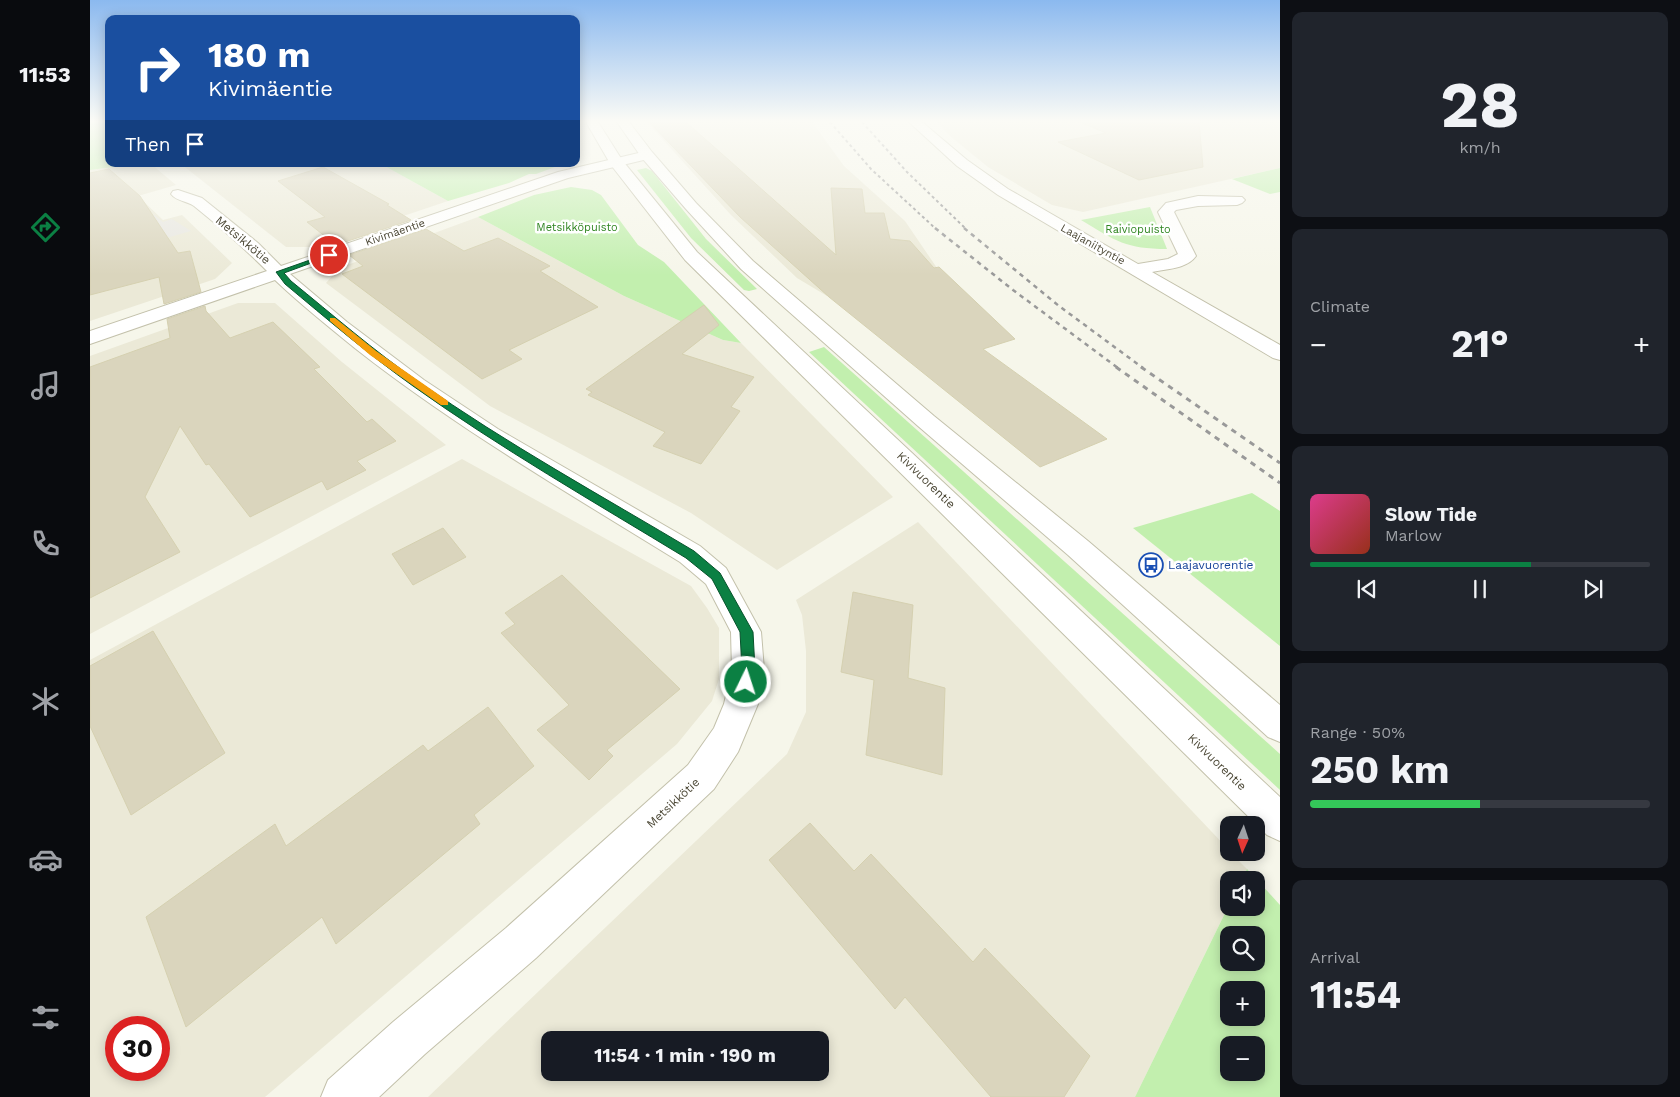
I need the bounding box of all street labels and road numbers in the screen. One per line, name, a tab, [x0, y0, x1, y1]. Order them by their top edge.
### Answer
street label: Metsikkötie	[213, 213, 273, 267]
street label: Kivimäentie	[364, 216, 427, 249]
street label: Laajaniityntie	[1058, 221, 1127, 268]
street label: Kivivuorentie	[894, 449, 958, 511]
street label: Kivivuorentie	[1185, 731, 1249, 793]
street label: Metsikkötie	[644, 775, 702, 831]

